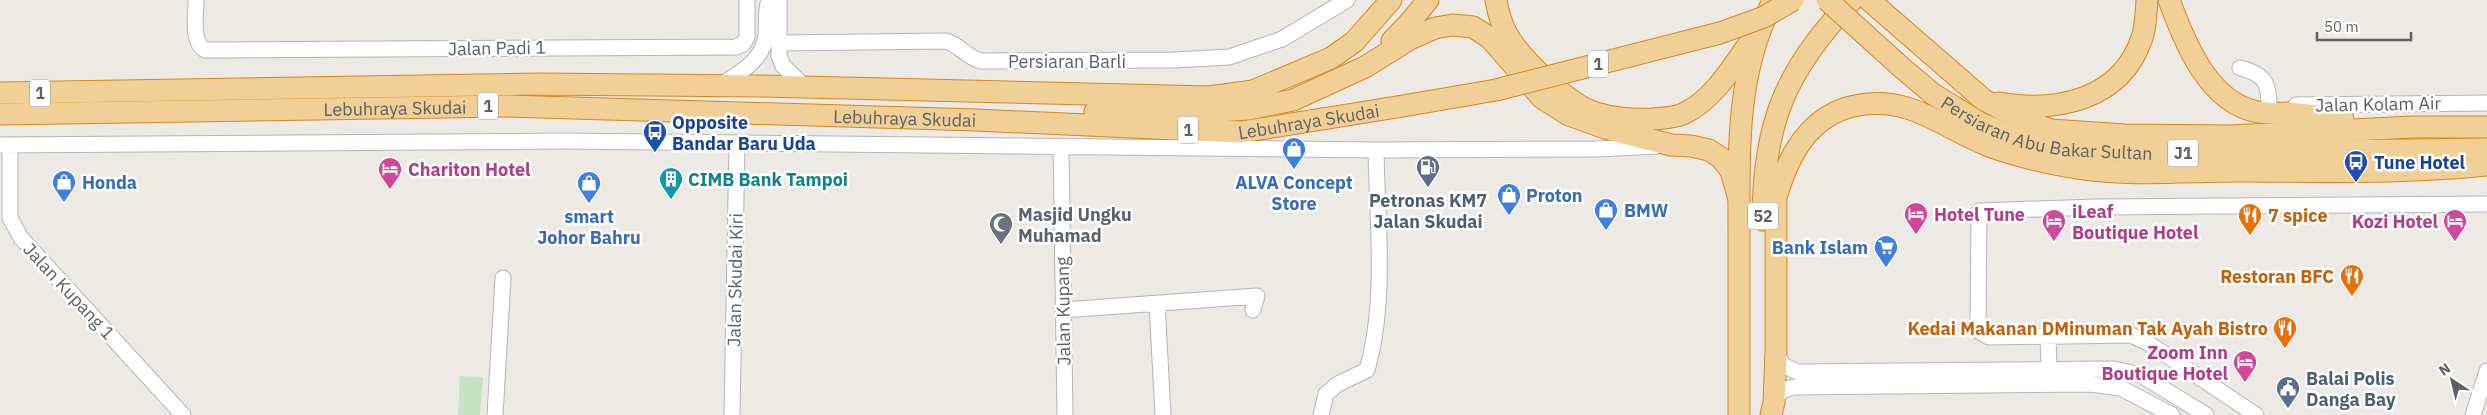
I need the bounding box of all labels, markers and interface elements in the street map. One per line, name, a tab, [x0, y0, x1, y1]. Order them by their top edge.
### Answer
scale bar	[2317, 10, 2411, 42]
text: 50 m	[2324, 17, 2359, 36]
street label: Jalan Padi 1	[448, 36, 546, 60]
street label: Persiaran Barli	[1008, 50, 1126, 73]
road number: 1	[1588, 51, 1608, 78]
road number: 1	[30, 80, 50, 106]
street label: Persiaran Abu Bakar Sultan	[1937, 91, 2153, 164]
street label: Jalan Kolam Air	[2315, 91, 2442, 117]
road number: 1	[478, 92, 498, 120]
street label: Lebuhraya Skudai	[323, 95, 467, 120]
street label: Lebuhraya Skudai	[1236, 99, 1381, 144]
street label: Lebuhraya Skudai	[833, 104, 977, 132]
place label: Opposite Bandar Baru Uda	[672, 111, 816, 155]
road number: 1	[1178, 116, 1198, 144]
bus stop icon: Opposite Bandar Baru Uda	[642, 119, 668, 153]
shop icon: ALVA Concept Store	[1281, 136, 1307, 170]
road number: J1	[2168, 140, 2198, 167]
bus stop icon: Tune Hotel	[2343, 149, 2369, 183]
place label: Tune Hotel	[2374, 151, 2466, 174]
fuel station icon: Petronas KM7 Jalan Skudai	[1415, 154, 1441, 188]
hotel icon: Chariton Hotel	[377, 156, 403, 190]
place label: Chariton Hotel	[408, 158, 531, 181]
building icon: CIMB Bank Tampoi	[658, 166, 684, 200]
place label: CIMB Bank Tampoi	[688, 168, 848, 191]
shop icon: Honda	[51, 169, 77, 203]
shop icon: smart Johor Bahru	[576, 170, 602, 204]
place label: Honda	[82, 171, 137, 194]
place label: ALVA Concept Store	[1235, 171, 1353, 215]
shop icon: Proton	[1496, 182, 1522, 216]
place label: Proton	[1526, 184, 1583, 207]
place label: Petronas KM7 Jalan Skudai	[1369, 189, 1487, 233]
shop icon: BMW	[1593, 197, 1619, 231]
place label: BMW	[1624, 199, 1668, 222]
place label: iLeaf Boutique Hotel	[2072, 200, 2199, 244]
hotel icon: Hotel Tune	[1903, 201, 1929, 235]
road number: 52	[1748, 202, 1778, 230]
restaurant icon: 7 spice	[2237, 202, 2263, 236]
place label: Masjid Ungku Muhamad	[1018, 203, 1132, 247]
place label: Hotel Tune	[1934, 203, 2025, 226]
place label: 7 spice	[2268, 204, 2328, 227]
place label: smart Johor Bahru	[537, 205, 641, 249]
hotel icon: iLeaf Boutique Hotel	[2041, 208, 2067, 242]
hotel icon: Kozi Hotel	[2442, 208, 2468, 242]
place label: Kozi Hotel	[2352, 210, 2439, 233]
mosque icon: Masjid Ungku Muhamad	[988, 211, 1014, 245]
street label: Jalan Skudai Kiri	[722, 213, 748, 347]
supermarket icon: Bank Islam	[1873, 234, 1899, 268]
place label: Bank Islam	[1772, 236, 1868, 259]
street label: Jalan Kupang 1	[18, 238, 120, 344]
street label: Jalan Kupang	[1051, 256, 1075, 366]
restaurant icon: Restoran BFC	[2339, 263, 2365, 297]
place label: Restoran BFC	[2220, 265, 2334, 288]
restaurant icon: Kedai Makanan DMinuman Tak Ayah Bistro	[2272, 315, 2298, 349]
place label: Kedai Makanan DMinuman Tak Ayah Bistro	[1907, 317, 2268, 340]
place label: Zoom Inn Boutique Hotel	[2102, 341, 2229, 385]
hotel icon: Zoom Inn Boutique Hotel	[2232, 349, 2258, 383]
north arrow	[2427, 355, 2477, 405]
text: N	[2435, 359, 2454, 380]
place label: Balai Polis Danga Bay	[2306, 367, 2396, 411]
public building icon: Balai Polis Danga Bay	[2275, 375, 2301, 409]

